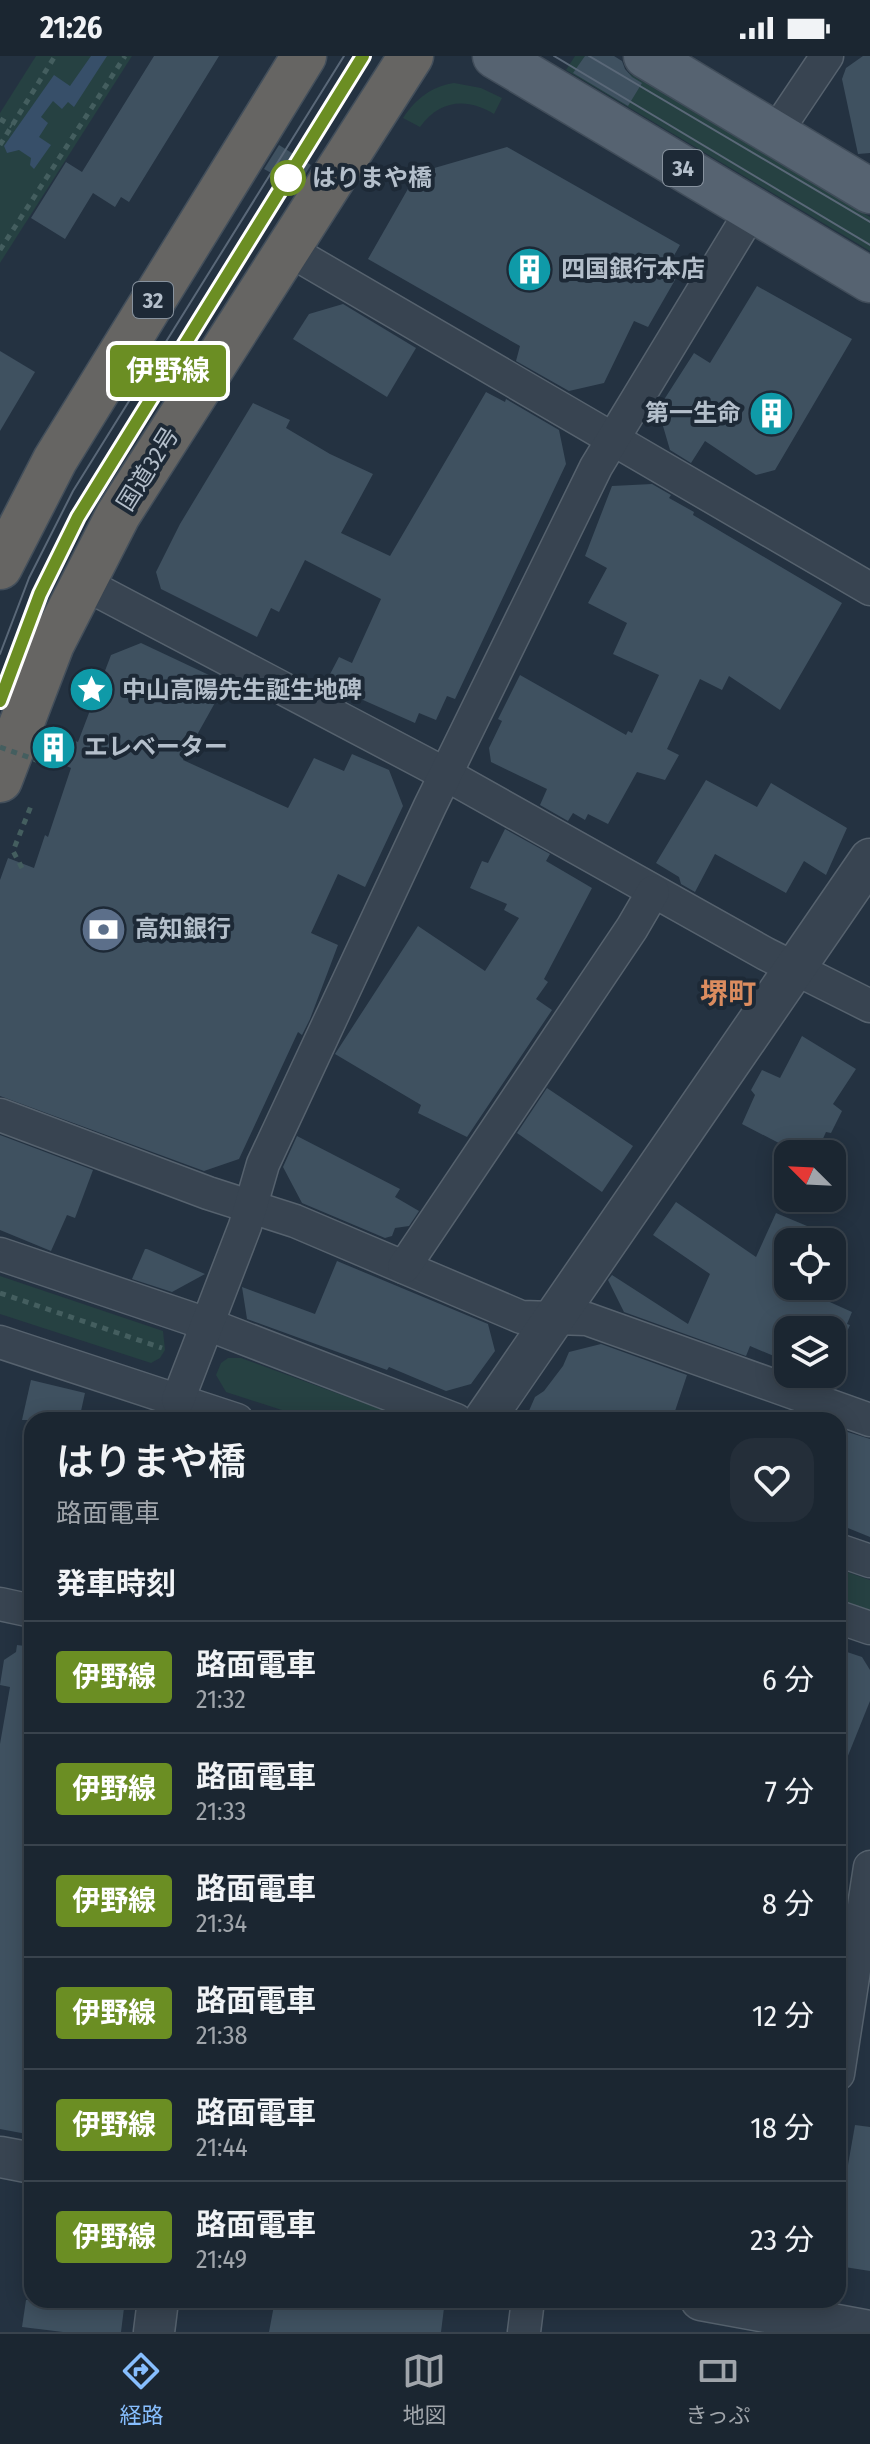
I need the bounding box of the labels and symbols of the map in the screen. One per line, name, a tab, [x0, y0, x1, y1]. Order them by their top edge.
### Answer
road number: 34	[663, 150, 703, 186]
marker: はりまや橋	[271, 161, 305, 195]
place label: はりまや橋	[312, 164, 432, 192]
building icon: 四国銀行本店	[506, 245, 554, 293]
place label: 四国銀行本店	[561, 255, 705, 283]
road number: 32	[133, 282, 173, 318]
line badge: 伊野線	[122, 345, 214, 397]
building icon: 第一生命	[748, 389, 796, 437]
place label: 第一生命	[645, 399, 741, 427]
street label: 国道32号	[111, 422, 185, 516]
place icon: 中山高陽先生誕生地碑	[67, 666, 115, 714]
place label: 中山高陽先生誕生地碑	[122, 676, 362, 704]
building icon: エレベーター	[29, 723, 77, 771]
place label: エレベーター	[84, 733, 228, 761]
bank icon: 高知銀行	[80, 905, 128, 953]
place label: 高知銀行	[135, 915, 231, 943]
district label: 堺町	[700, 977, 756, 1010]
north arrow	[774, 1140, 846, 1212]

